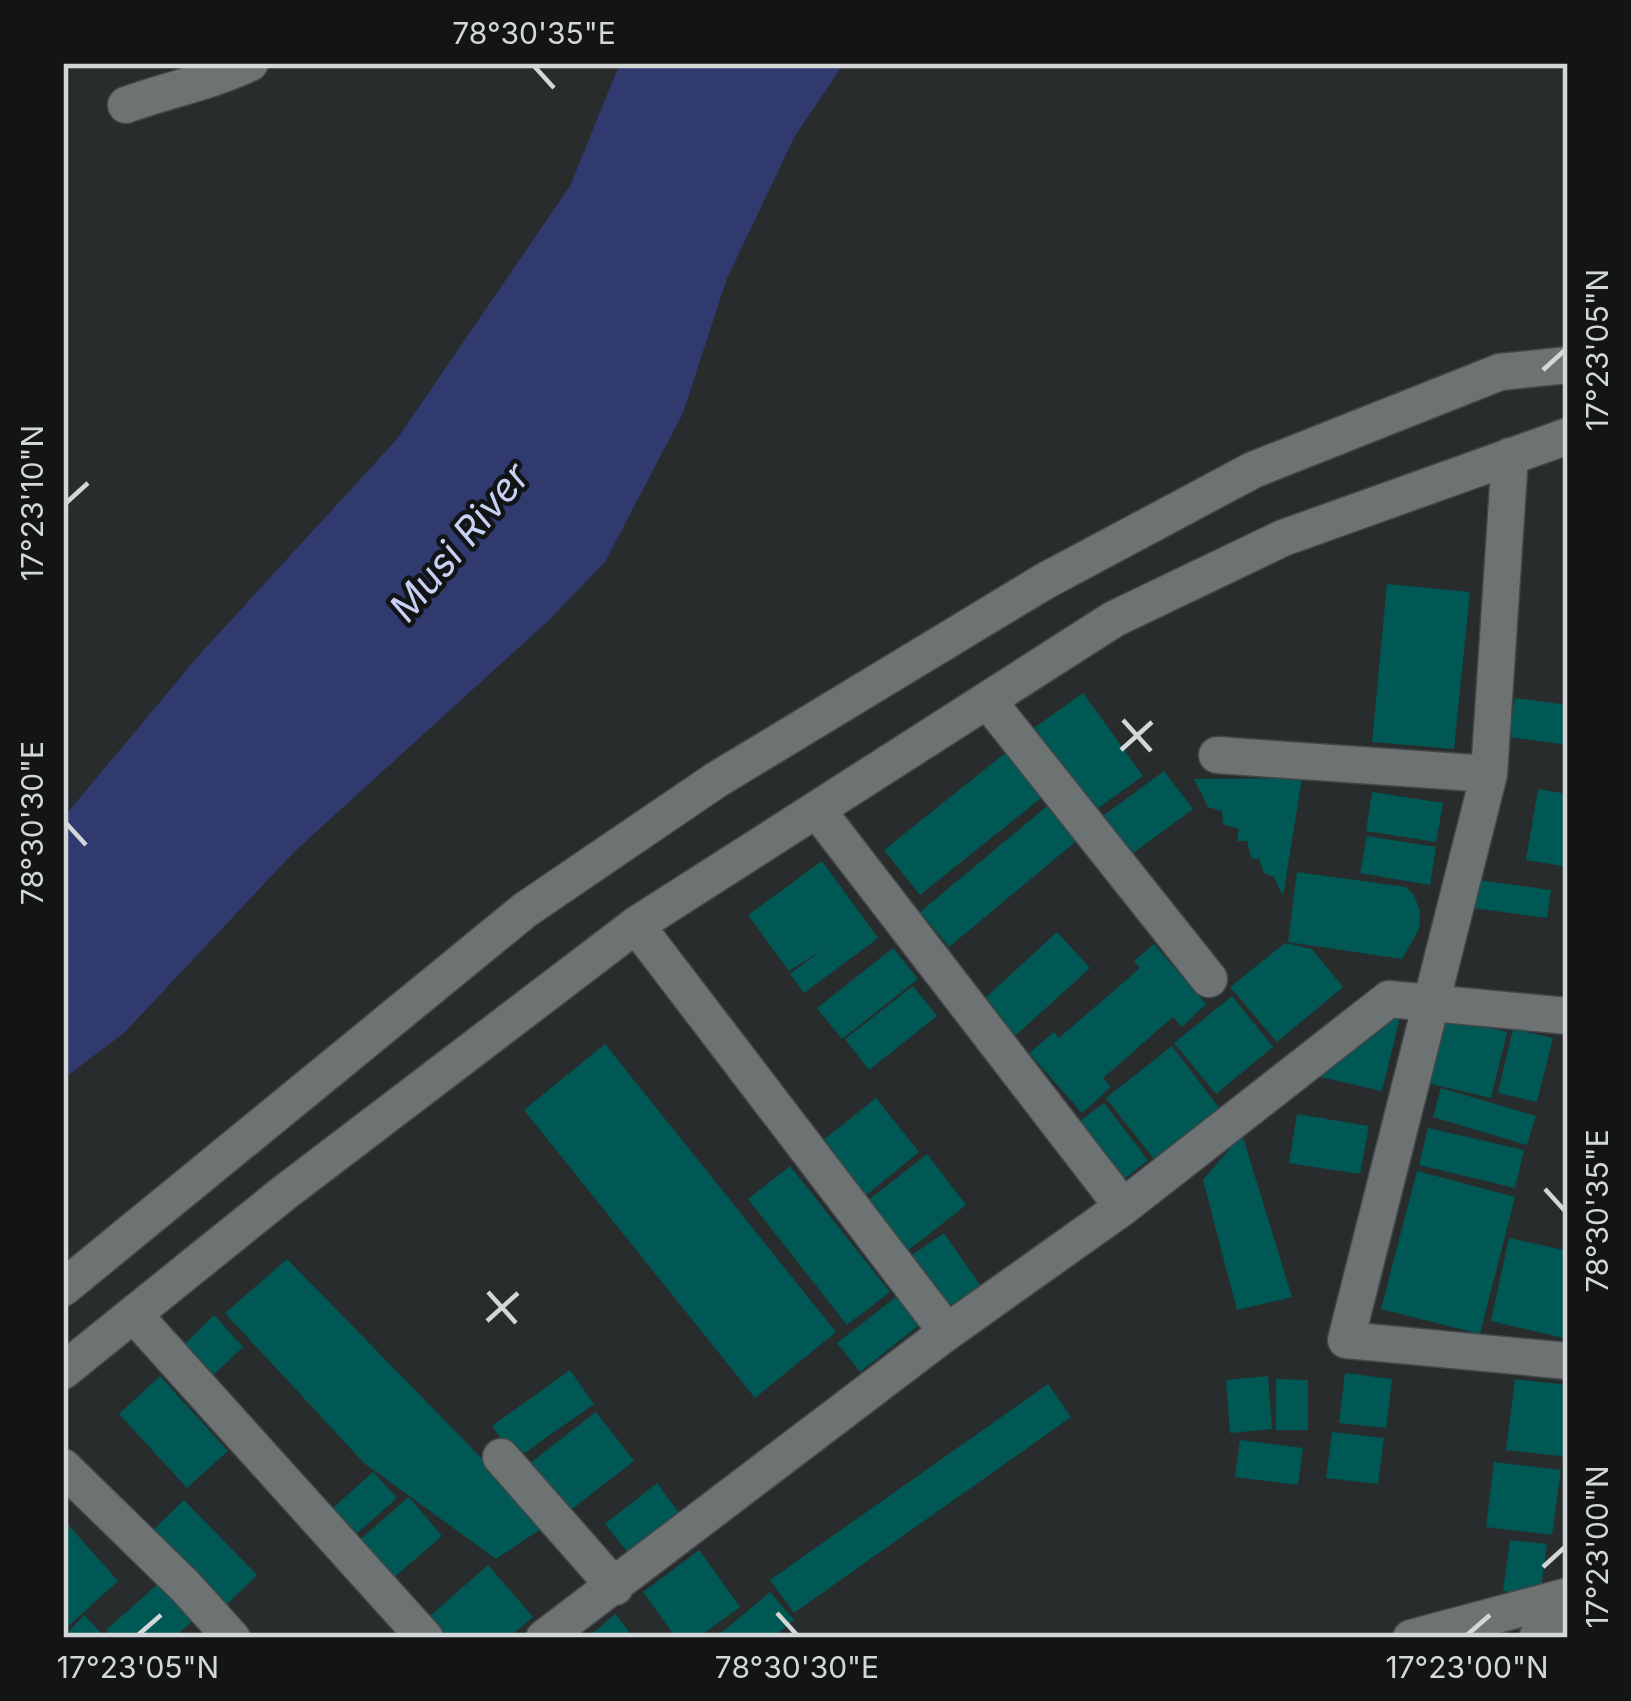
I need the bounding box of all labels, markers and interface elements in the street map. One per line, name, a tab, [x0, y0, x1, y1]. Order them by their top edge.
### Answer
text: 78°30'35"E	[452, 15, 616, 51]
text: 17°23'05"N	[1579, 269, 1615, 431]
text: 17°23'10"N	[14, 425, 50, 581]
water label: Musi River	[379, 452, 539, 630]
text: 78°30'30"E	[14, 741, 50, 905]
text: 78°30'35"E	[1579, 1129, 1615, 1293]
text: 17°23'00"N	[1579, 1465, 1615, 1629]
text: 17°23'05"N	[57, 1649, 219, 1685]
text: 78°30'30"E	[715, 1649, 879, 1685]
text: 17°23'00"N	[1385, 1649, 1549, 1685]

